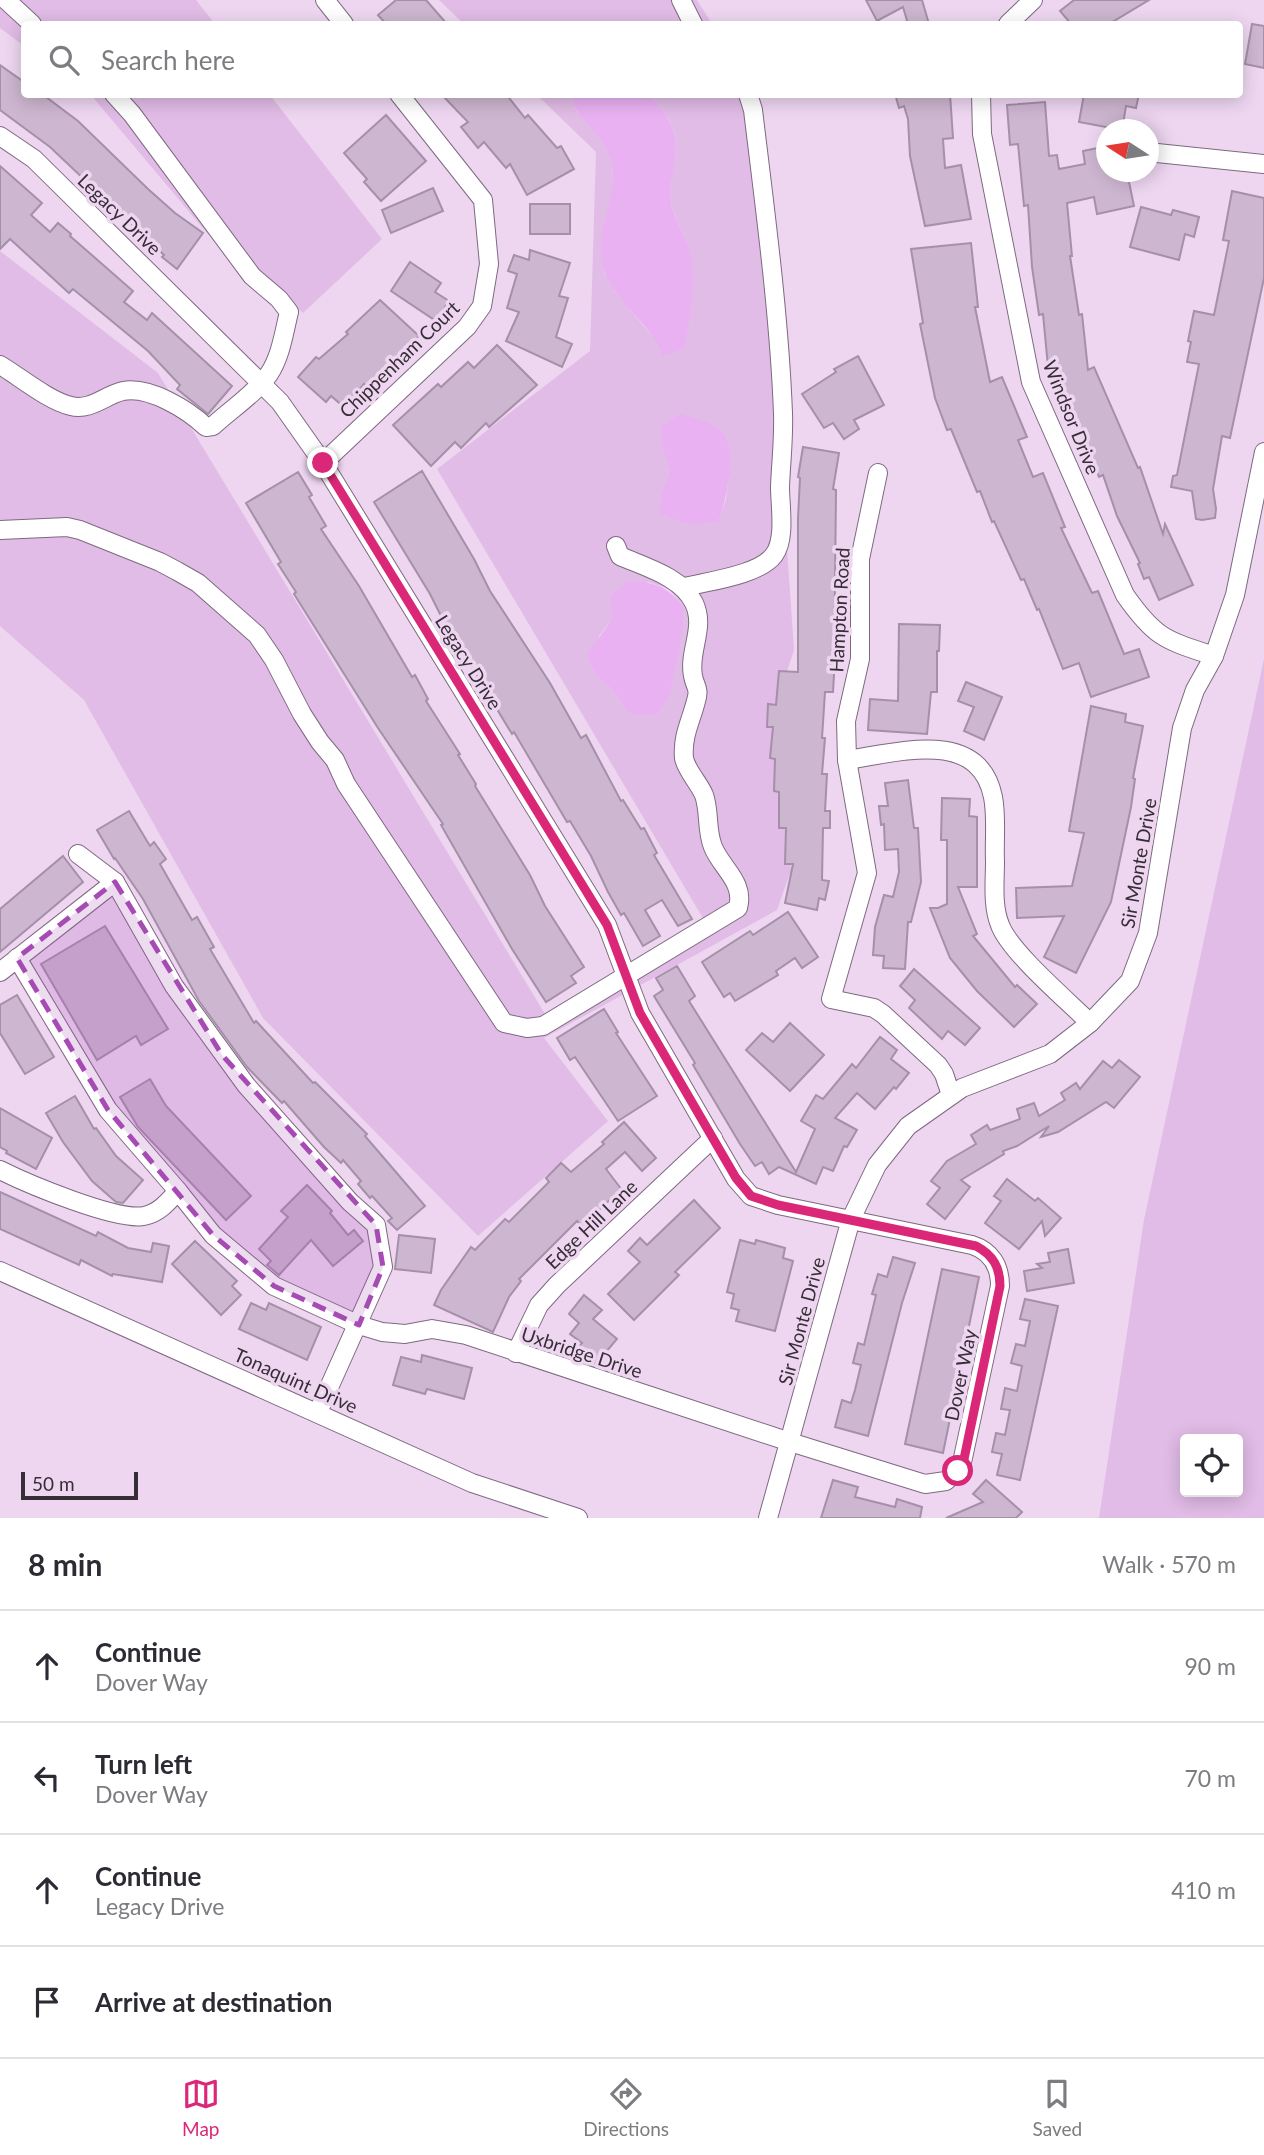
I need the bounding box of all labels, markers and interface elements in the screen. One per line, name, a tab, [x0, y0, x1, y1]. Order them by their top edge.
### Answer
search box	[21, 21, 1243, 98]
icon: search	[45, 41, 83, 79]
text: Search here	[101, 44, 235, 76]
north arrow	[1096, 119, 1159, 182]
street label: Legacy Drive	[74, 169, 166, 259]
street label: Chippenham Court	[334, 296, 464, 422]
street label: Windsor Drive	[1039, 357, 1105, 477]
route end	[307, 447, 338, 478]
street label: Hampton Road	[824, 547, 854, 673]
street label: Legacy Drive	[431, 611, 507, 713]
street label: Sir Monte Drive	[1115, 796, 1161, 930]
street label: Edge Hill Lane	[540, 1175, 642, 1273]
street label: Sir Monte Drive	[773, 1254, 829, 1388]
street label: Uxbridge Drive	[519, 1322, 645, 1382]
street label: Dover Way	[939, 1327, 981, 1423]
street label: Tonaquint Drive	[231, 1342, 361, 1418]
map controls	[1180, 1434, 1243, 1497]
button: locate	[1180, 1434, 1243, 1497]
route start	[942, 1455, 973, 1486]
scale bar	[21, 1469, 138, 1501]
text: 50 m	[32, 1472, 75, 1495]
text: 8 min	[28, 1546, 102, 1582]
text: Walk · 570 m	[1102, 1550, 1236, 1578]
text: Continue	[95, 1636, 201, 1668]
icon: ahead	[28, 1647, 66, 1685]
text: 90 m	[1185, 1652, 1236, 1680]
text: Dover Way	[95, 1668, 208, 1696]
text: Turn left	[95, 1748, 192, 1780]
icon: left	[28, 1759, 66, 1797]
text: 70 m	[1185, 1764, 1236, 1792]
text: Dover Way	[95, 1780, 208, 1808]
text: Continue	[95, 1860, 201, 1892]
icon: ahead	[28, 1871, 66, 1909]
text: 410 m	[1171, 1876, 1236, 1904]
text: Legacy Drive	[95, 1892, 225, 1920]
icon: arrive	[28, 1983, 66, 2021]
text: Arrive at destination	[95, 1986, 332, 2018]
tab: Map	[182, 2075, 220, 2140]
tab: Directions	[583, 2075, 669, 2140]
tab: Saved	[1033, 2075, 1082, 2140]

